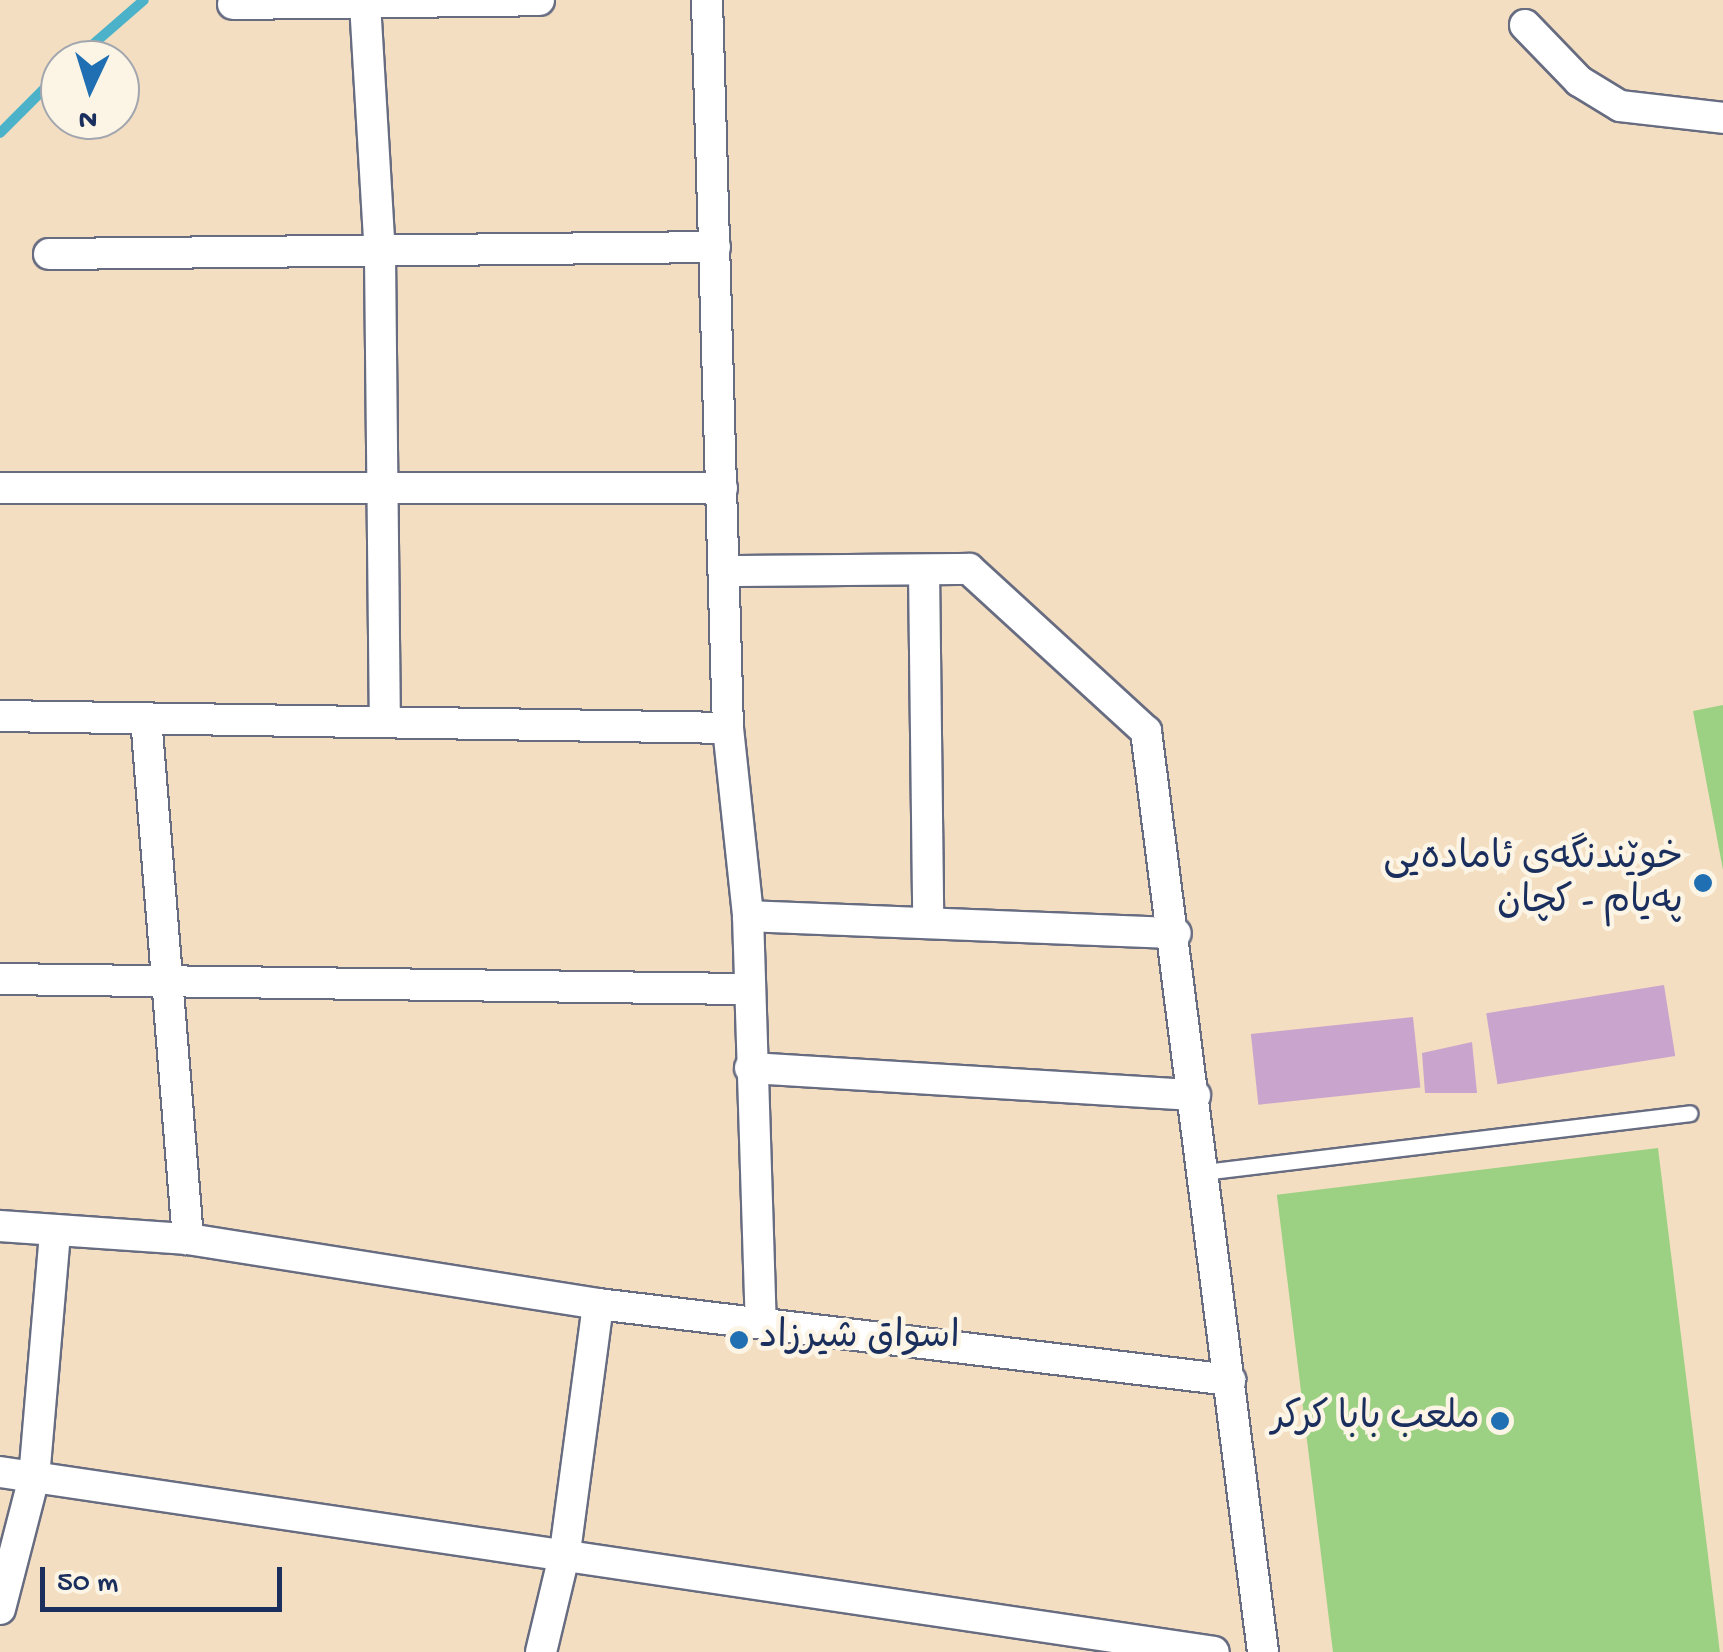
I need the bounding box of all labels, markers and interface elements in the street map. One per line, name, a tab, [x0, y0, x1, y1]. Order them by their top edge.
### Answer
north arrow	[40, 40, 140, 140]
text: N	[78, 101, 98, 136]
place label: خوێندنگەی ئامادەیی پەیام - کچان	[1383, 838, 1683, 928]
marker: خوێندنگەی ئامادەیی پەیام - کچان	[1692, 872, 1714, 894]
place label: اسواق شيرزاد	[759, 1317, 960, 1363]
marker: اسواق شيرزاد	[728, 1329, 750, 1351]
place label: ملعب بابا كركر	[1272, 1398, 1480, 1444]
marker: ملعب بابا كركر	[1489, 1410, 1511, 1432]
scale bar	[45, 1547, 288, 1609]
text: 50 m	[57, 1567, 118, 1602]

